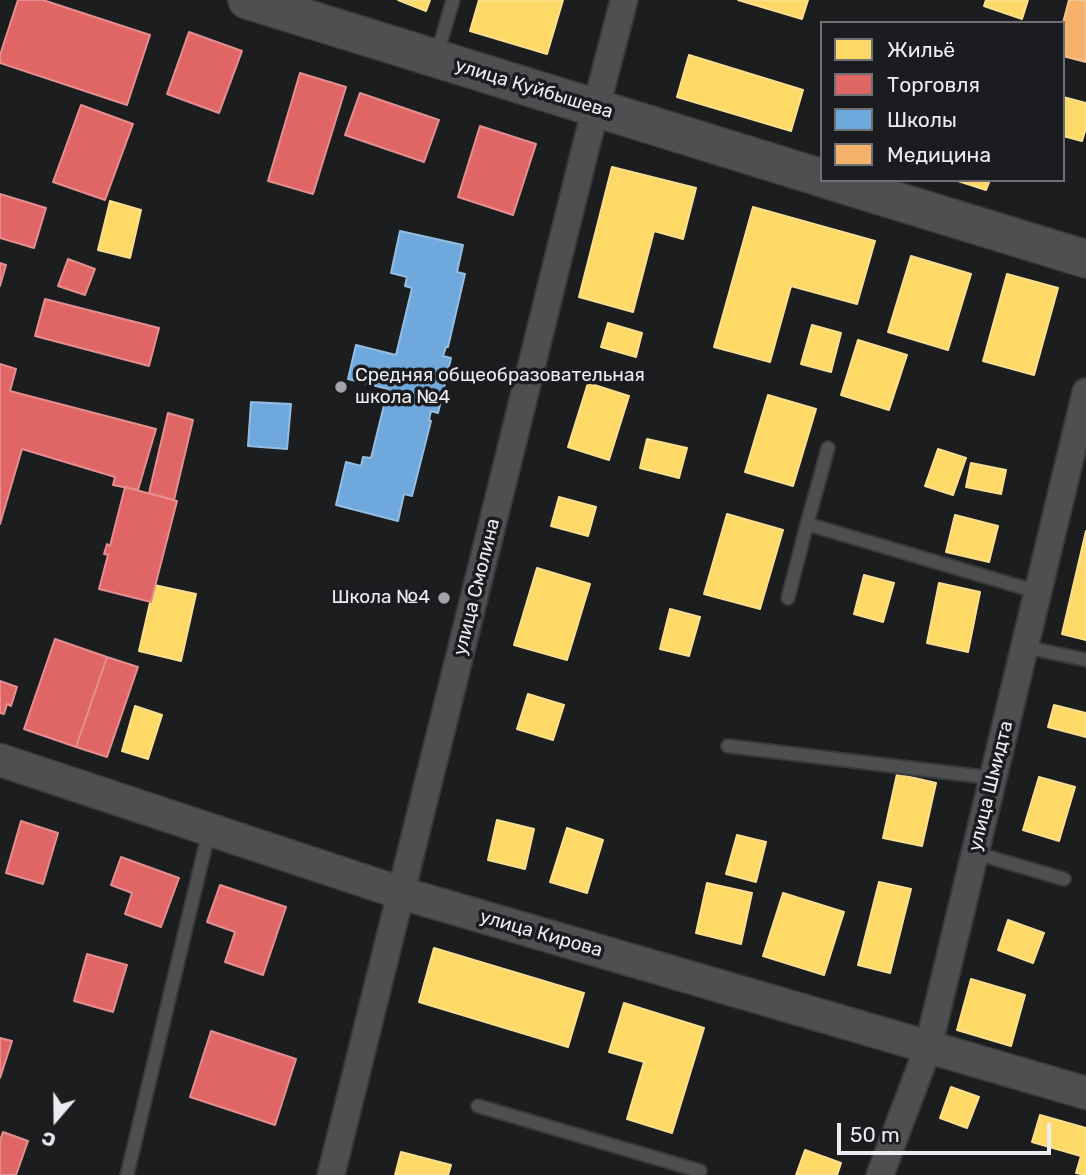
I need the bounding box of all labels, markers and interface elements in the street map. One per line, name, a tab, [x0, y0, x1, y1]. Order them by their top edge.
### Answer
legend	[820, 21, 1065, 182]
text: Жильё	[887, 37, 955, 62]
street label: улица Куйбышева	[452, 54, 616, 124]
text: Торговля	[887, 72, 980, 97]
text: Школы	[887, 107, 957, 132]
text: Медицина	[887, 142, 991, 167]
place label: Средняя общеобразовательная школа №4	[355, 365, 645, 409]
marker: Средняя общеобразовательная школа №4	[333, 379, 349, 395]
street label: улица Смолина	[449, 516, 505, 658]
place label: Школа №4	[331, 587, 430, 609]
marker: Школа №4	[436, 590, 452, 606]
street label: улица Шмидта	[964, 718, 1018, 854]
street label: улица Кирова	[477, 906, 605, 962]
north arrow	[21, 1084, 91, 1154]
scale bar	[841, 1108, 1054, 1152]
text: 50 m	[850, 1122, 900, 1147]
text: С	[38, 1126, 59, 1152]

